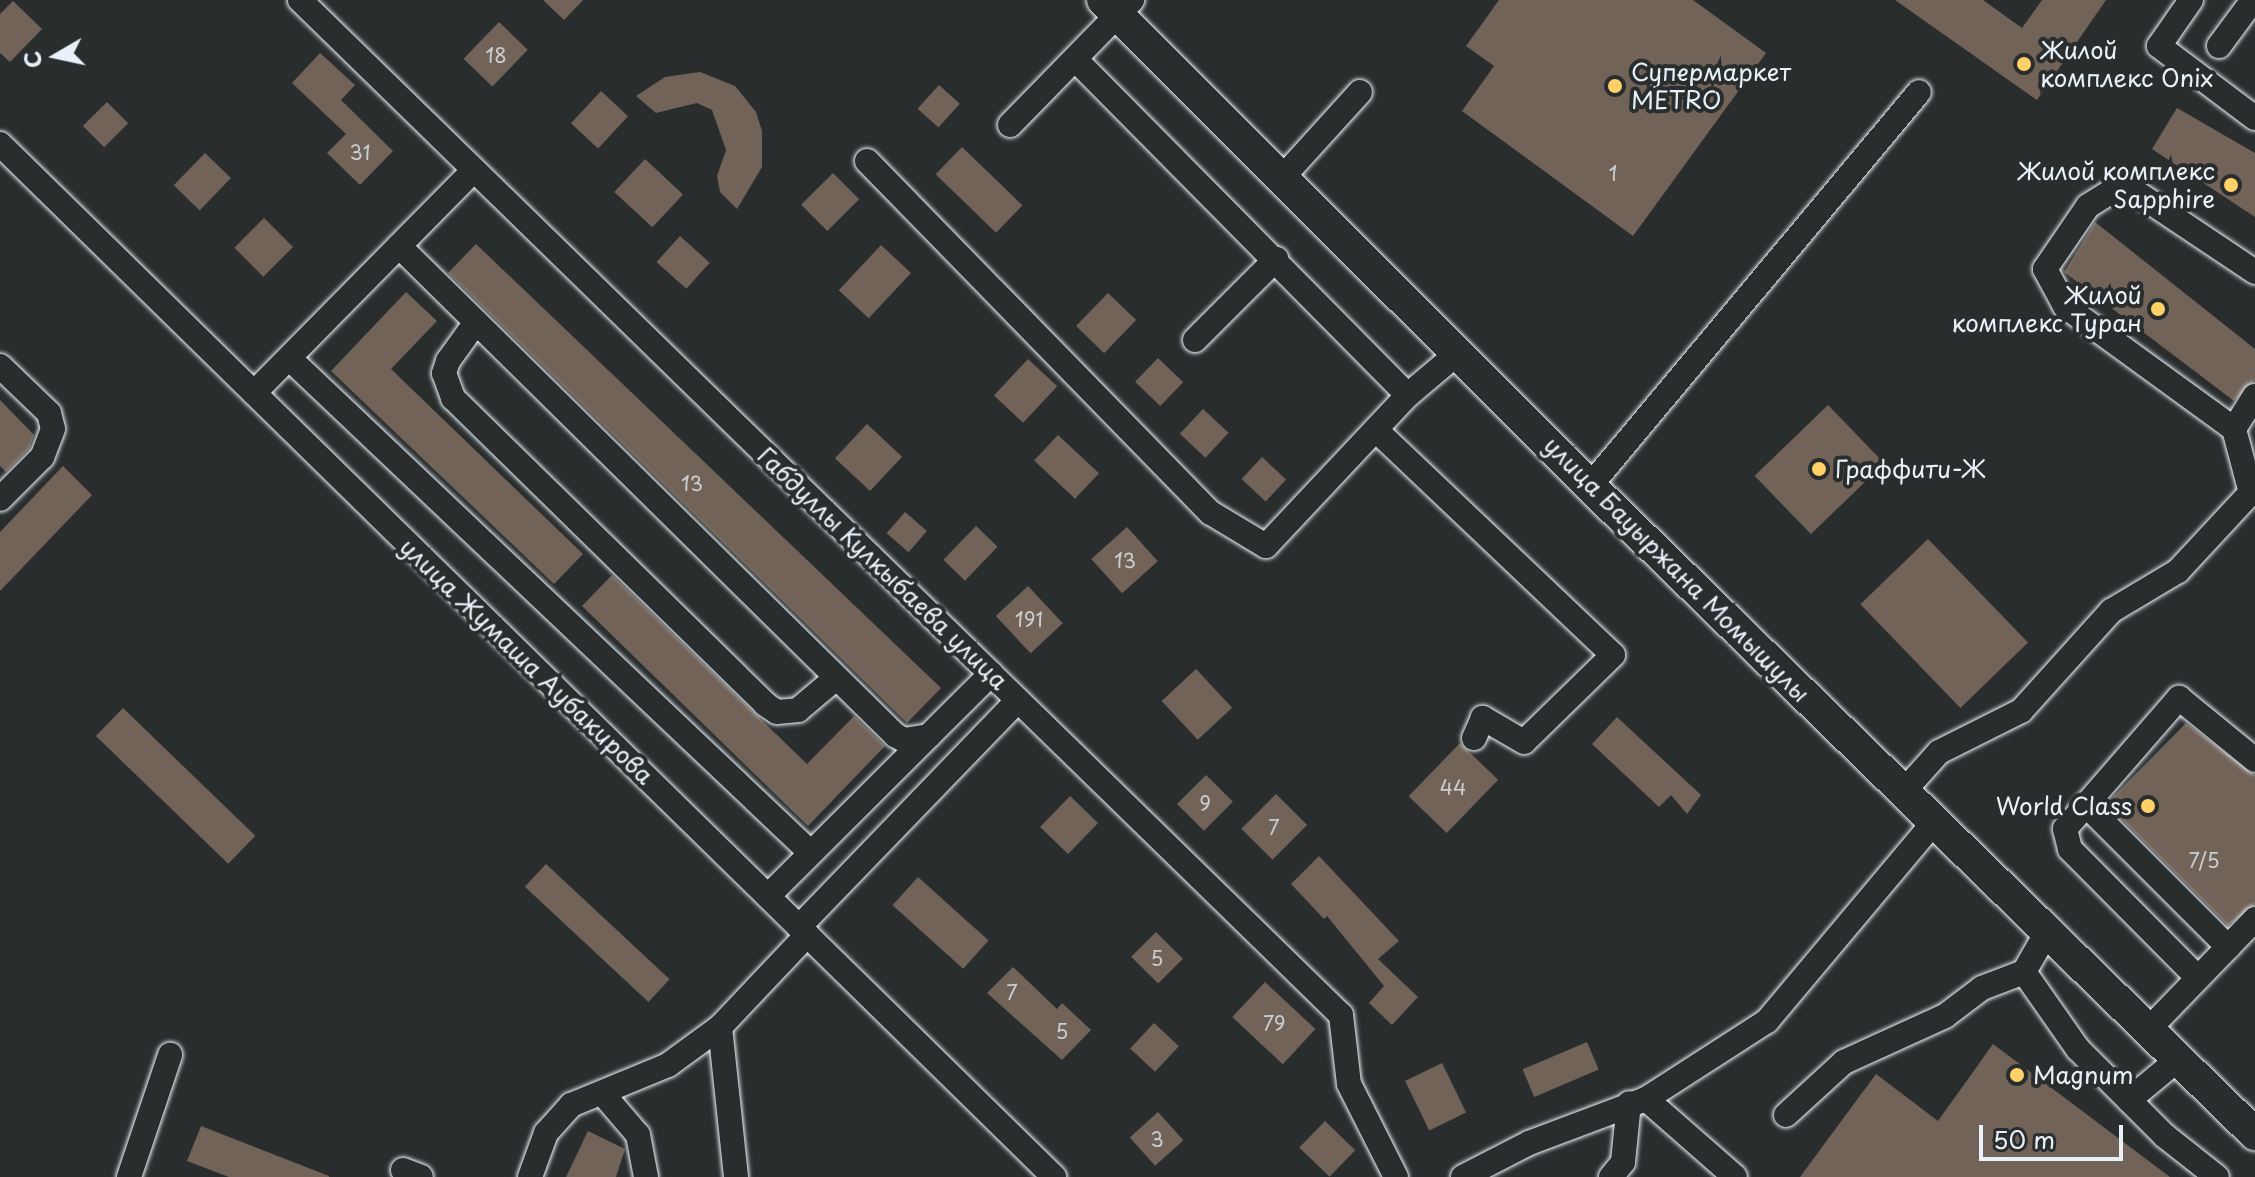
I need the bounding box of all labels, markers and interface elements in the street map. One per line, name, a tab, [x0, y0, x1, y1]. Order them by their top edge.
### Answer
north arrow	[16, 16, 96, 96]
place label: Жилой комплекс Onix	[2040, 36, 2213, 92]
house number: 18	[485, 43, 507, 67]
text: С	[14, 49, 49, 71]
marker: Жилой комплекс Onix	[2015, 55, 2033, 73]
place label: Супермаркет METRO	[1631, 58, 1791, 114]
marker: Супермаркет METRO	[1606, 77, 1624, 95]
house number: 31	[350, 140, 370, 164]
place label: Жилой комплекс Sapphire	[2017, 157, 2215, 213]
house number: 1	[1609, 161, 1617, 185]
marker: Жилой комплекс Sapphire	[2222, 176, 2240, 194]
place label: Жилой комплекс Туран	[1950, 281, 2142, 337]
marker: Жилой комплекс Туран	[2149, 300, 2167, 318]
street label: улица Бауыржана Момышулы	[1538, 430, 1816, 708]
street label: Габдуллы Кулкыбаева улица	[751, 440, 1015, 696]
place label: Граффити-Ж	[1835, 455, 1986, 483]
marker: Граффити-Ж	[1810, 460, 1828, 478]
house number: 13	[681, 471, 703, 495]
street label: улица Жумаша Аубакирова	[394, 532, 660, 790]
house number: 13	[1114, 548, 1136, 572]
house number: 191	[1015, 607, 1043, 631]
house number: 44	[1440, 775, 1466, 799]
house number: 9	[1199, 791, 1211, 815]
place label: World Class	[1994, 792, 2132, 820]
marker: World Class	[2139, 797, 2157, 815]
house number: 7	[1268, 815, 1280, 839]
house number: 7/5	[2188, 848, 2220, 872]
house number: 5	[1151, 946, 1163, 970]
house number: 7	[1006, 980, 1018, 1004]
house number: 79	[1263, 1011, 1285, 1035]
house number: 5	[1056, 1019, 1068, 1043]
place label: Magnum	[2033, 1061, 2134, 1089]
marker: Magnum	[2008, 1066, 2026, 1084]
scale bar	[1983, 1109, 2127, 1159]
text: 50 m	[1993, 1121, 2055, 1157]
house number: 3	[1150, 1127, 1164, 1151]

